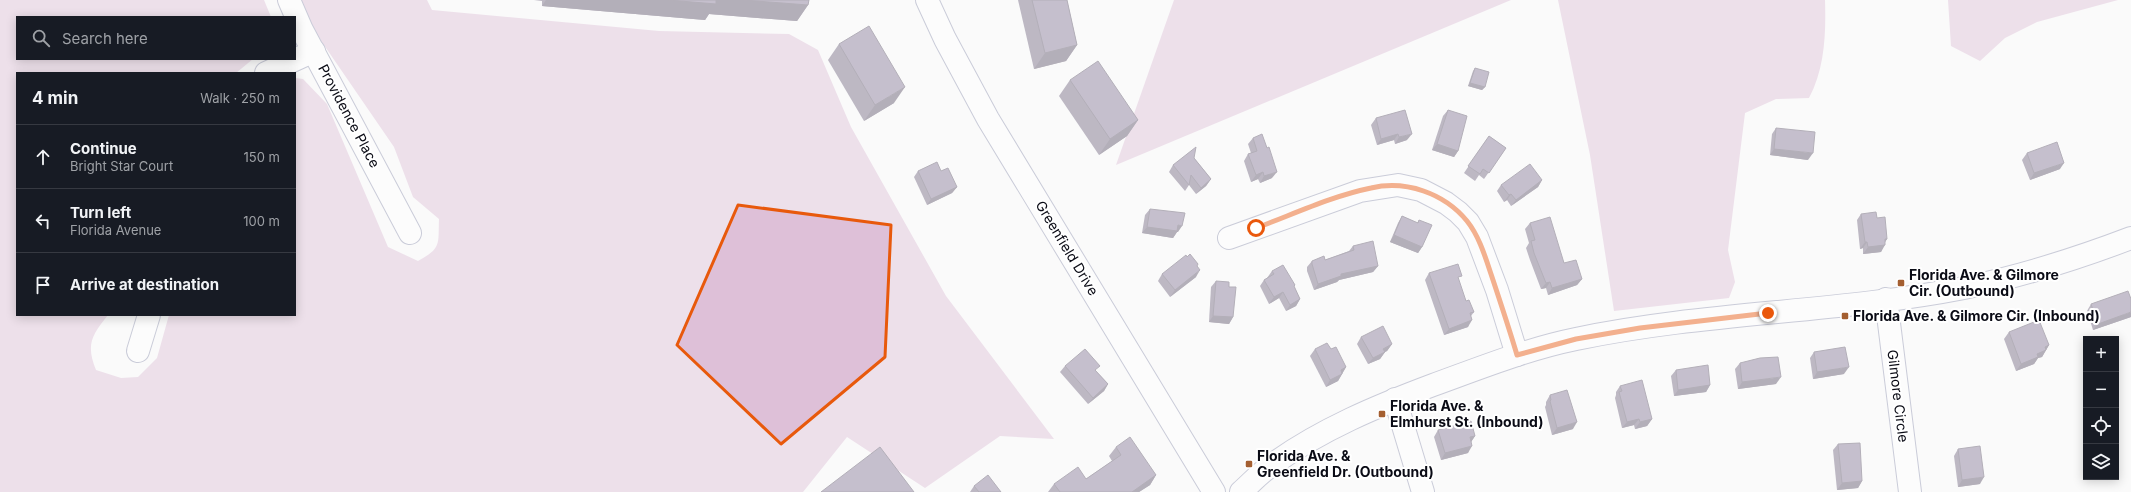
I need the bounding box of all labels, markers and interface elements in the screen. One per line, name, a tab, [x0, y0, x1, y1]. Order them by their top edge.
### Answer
search box	[16, 16, 296, 60]
icon: search	[30, 27, 52, 49]
text: Search here	[62, 29, 148, 48]
street label: Providence Place	[315, 61, 384, 170]
text: 4 min	[32, 88, 78, 108]
text: Walk · 250 m	[200, 90, 280, 106]
text: Continue	[70, 139, 137, 158]
icon: ahead	[32, 146, 54, 168]
text: 150 m	[244, 149, 280, 165]
text: Bright Star Court	[70, 158, 173, 174]
street label: Greenfield Drive	[1032, 197, 1102, 298]
text: Turn left	[70, 203, 131, 222]
icon: left	[32, 210, 54, 232]
text: 100 m	[243, 213, 280, 229]
route start	[1247, 219, 1265, 237]
text: Florida Avenue	[70, 222, 161, 238]
place label: Florida Ave. & Gilmore Cir. (Outbound)	[1909, 266, 2059, 299]
icon: arrive	[32, 274, 54, 296]
text: Arrive at destination	[70, 275, 219, 294]
marker: Florida Ave. & Gilmore Cir. (Outbound)	[1896, 278, 1906, 288]
route end	[1759, 304, 1777, 322]
place label: Florida Ave. & Gilmore Cir. (Inbound)	[1853, 307, 2100, 324]
marker: Florida Ave. & Gilmore Cir. (Inbound)	[1840, 311, 1850, 321]
map controls	[2083, 336, 2119, 480]
button: +	[2083, 336, 2119, 372]
street label: Gilmore Circle	[1884, 349, 1913, 443]
button: −	[2083, 372, 2119, 408]
place label: Florida Ave. & Elmhurst St. (Inbound)	[1390, 397, 1543, 430]
button: locate	[2083, 408, 2119, 444]
marker: Florida Ave. & Elmhurst St. (Inbound)	[1377, 409, 1387, 419]
button: layers	[2083, 444, 2119, 480]
place label: Florida Ave. & Greenfield Dr. (Outbound)	[1257, 447, 1434, 480]
marker: Florida Ave. & Greenfield Dr. (Outbound)	[1244, 459, 1254, 469]

